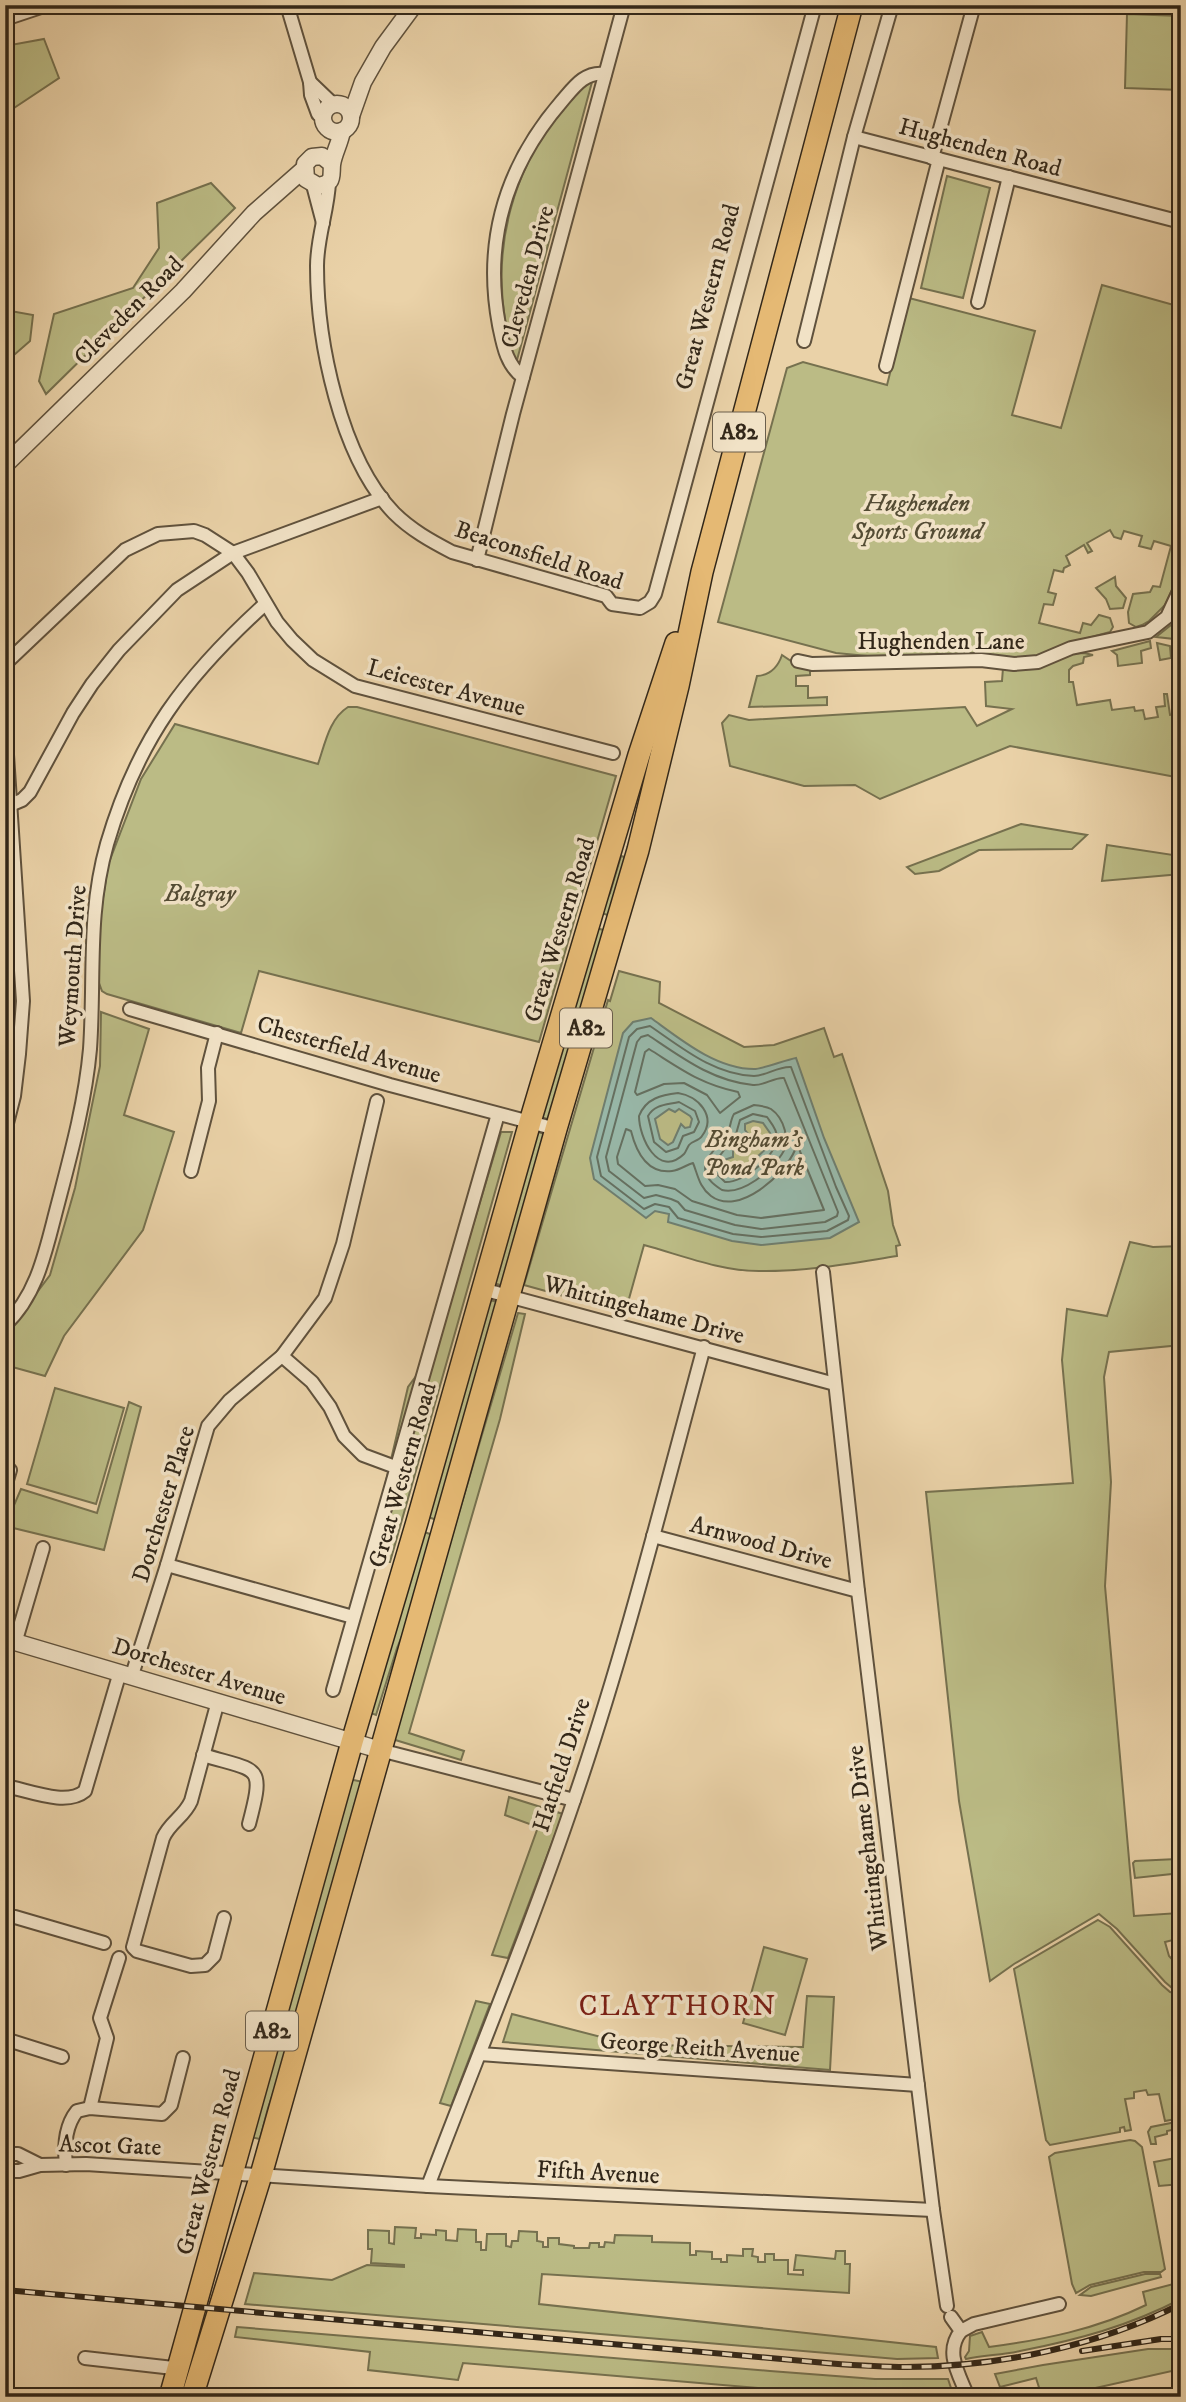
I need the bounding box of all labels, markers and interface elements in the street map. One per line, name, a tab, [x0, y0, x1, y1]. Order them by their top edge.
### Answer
street label: Hughenden Road	[895, 112, 1065, 184]
street label: Great Western Road	[669, 201, 747, 393]
street label: Cleveden Drive	[495, 202, 561, 352]
street label: Cleveden Road	[68, 250, 190, 372]
road number: A82	[713, 412, 765, 452]
park label: Hughenden Sports Ground	[851, 489, 986, 547]
street label: Beaconsfield Road	[451, 515, 627, 597]
street label: Hughenden Lane	[857, 627, 1025, 657]
street label: Leicester Avenue	[364, 652, 528, 724]
street label: Great Western Road	[518, 834, 602, 1026]
park label: Balgray	[164, 879, 237, 909]
street label: Weymouth Drive	[52, 884, 94, 1049]
street label: Chesterfield Avenue	[254, 1009, 444, 1091]
road number: A82	[560, 1009, 612, 1048]
park label: Bingham's Pond Park	[704, 1125, 804, 1183]
street label: Whittingehame Drive	[540, 1269, 748, 1351]
street label: Great Western Road	[362, 1379, 444, 1571]
street label: Dorchester Place	[126, 1422, 202, 1586]
street label: Arnwood Drive	[687, 1510, 835, 1576]
street label: Dorchester Avenue	[109, 1631, 290, 1713]
street label: Hatfield Drive	[526, 1694, 598, 1836]
street label: Whittingehame Drive	[841, 1744, 896, 1953]
district label: CLAYTHORN	[579, 1989, 777, 2024]
road number: A82	[246, 2012, 298, 2050]
street label: George Reith Avenue	[599, 2026, 801, 2070]
street label: Great Western Road	[170, 2066, 248, 2258]
street label: Ascot Gate	[58, 2129, 162, 2163]
street label: Fifth Avenue	[536, 2155, 660, 2191]

